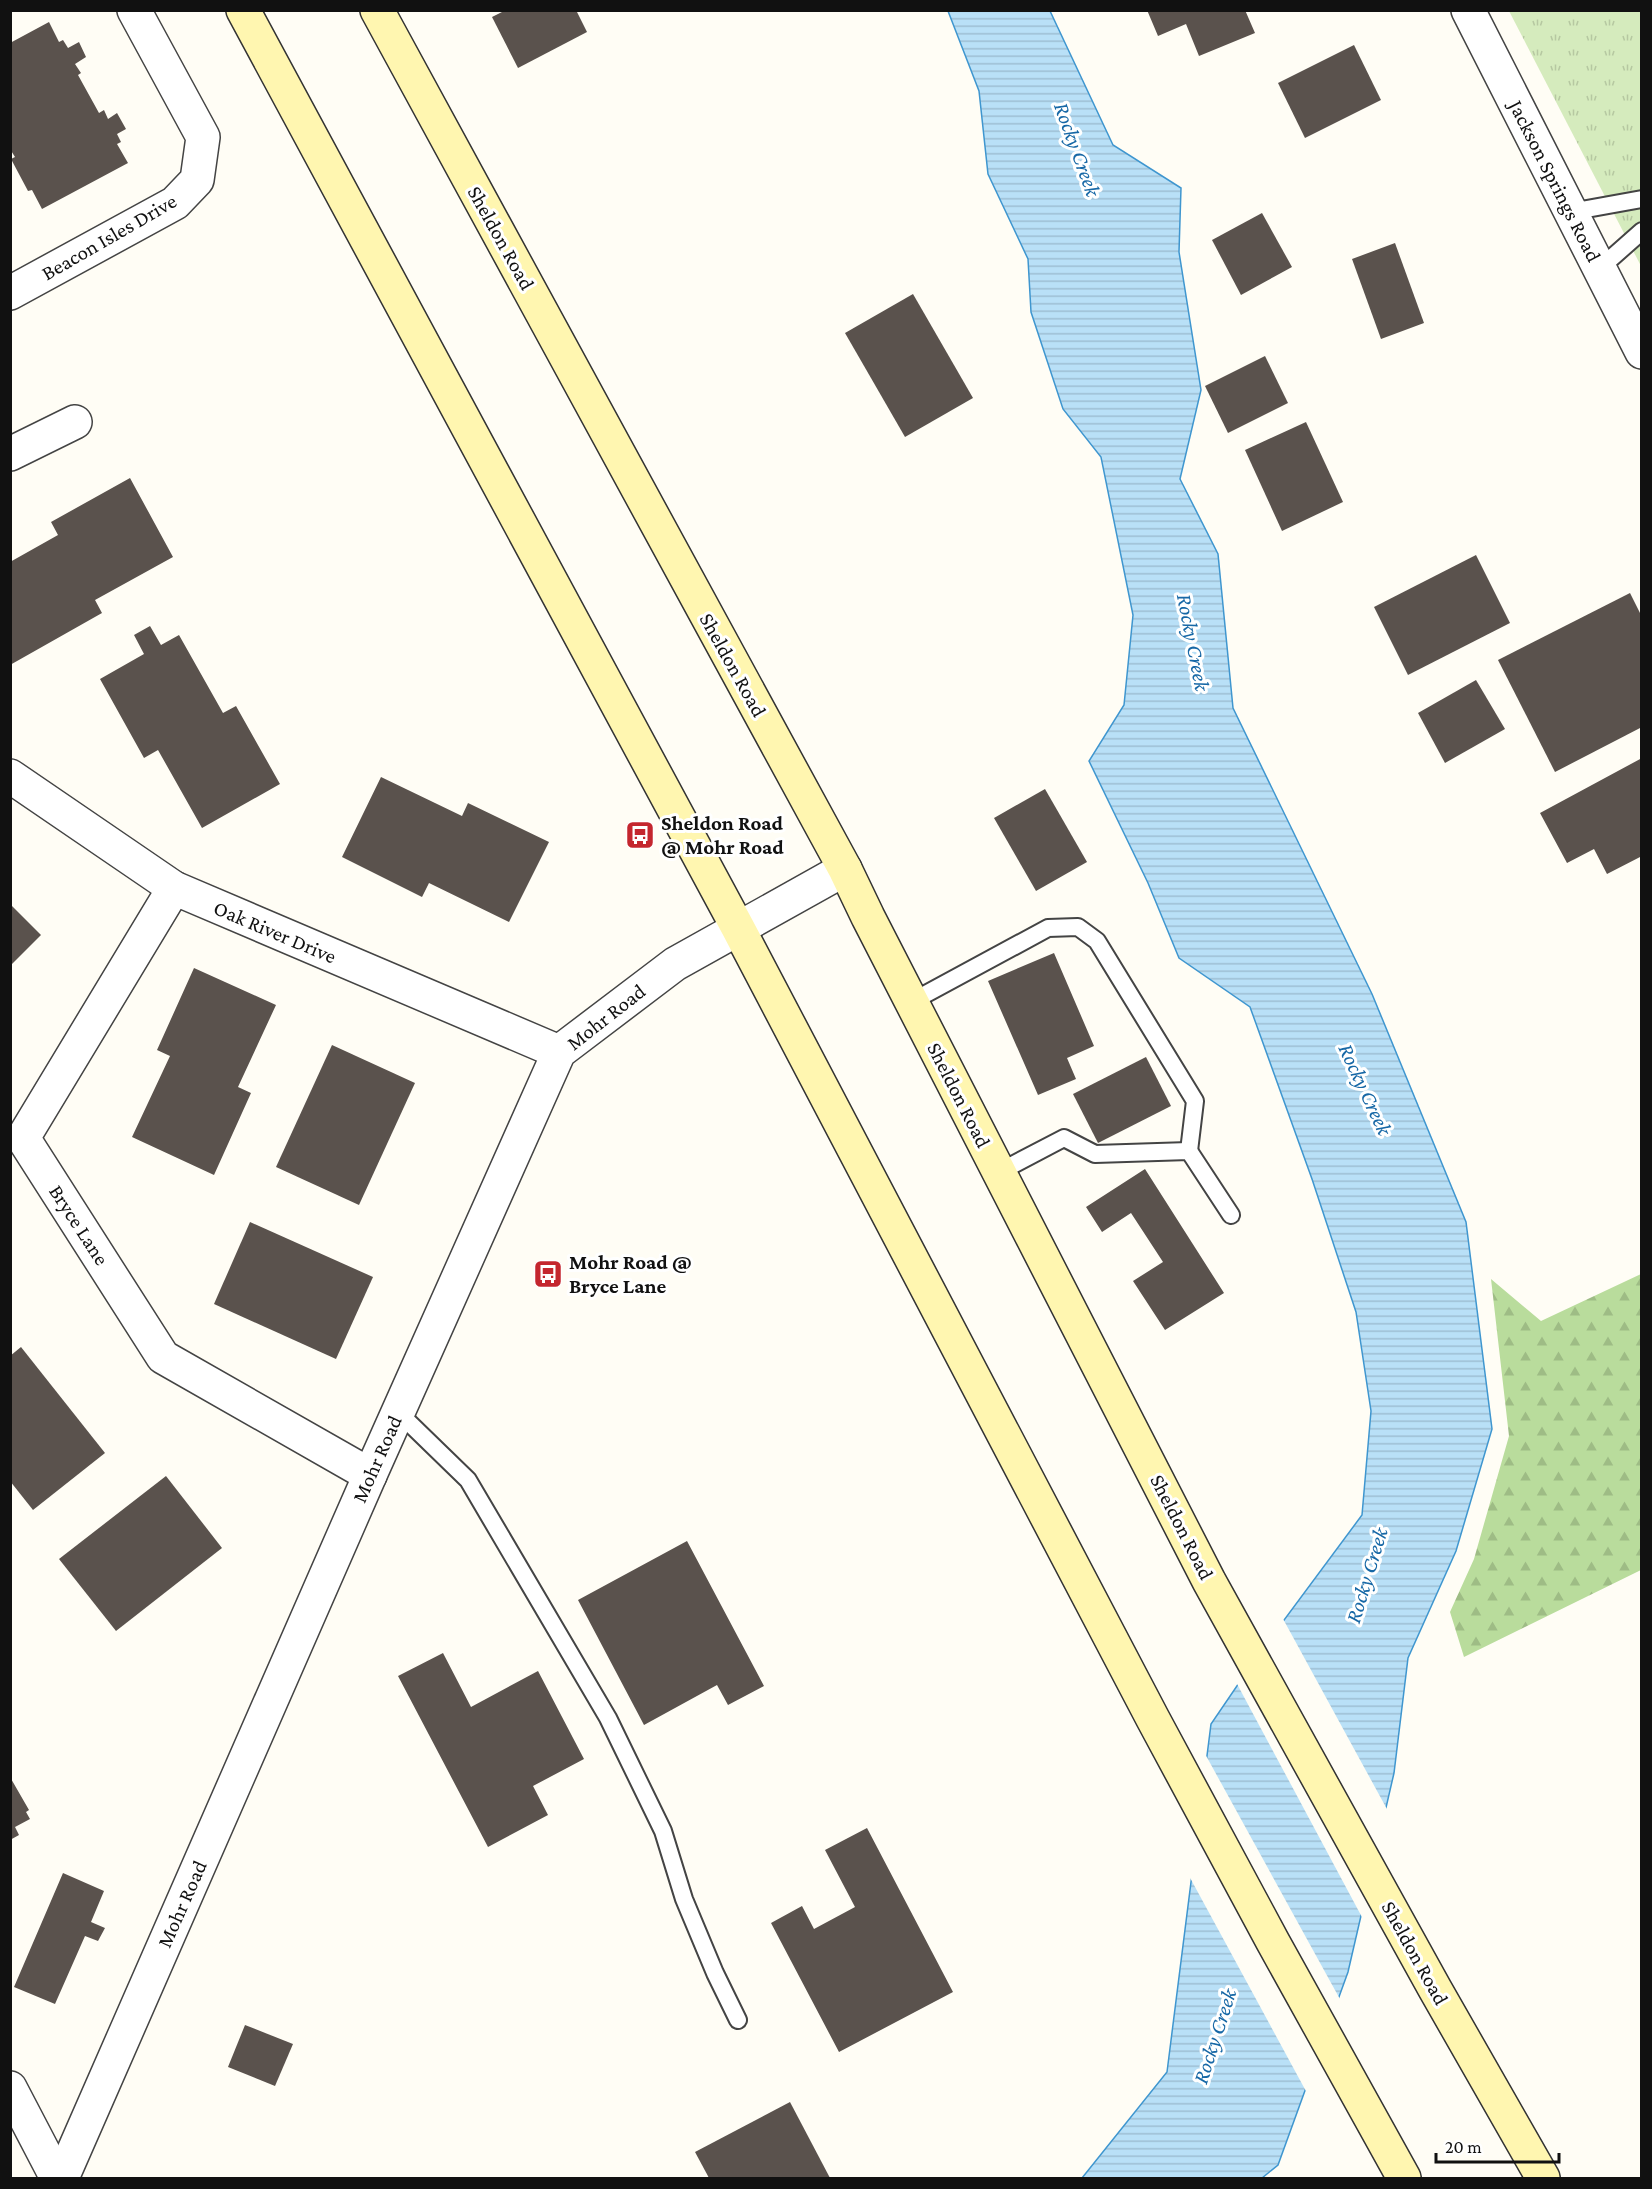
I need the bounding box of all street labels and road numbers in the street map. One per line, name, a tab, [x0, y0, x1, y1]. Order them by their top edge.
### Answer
street label: Jackson Springs Road	[1503, 94, 1606, 266]
street label: Sheldon Road	[463, 182, 539, 294]
street label: Beacon Isles Drive	[37, 189, 181, 285]
street label: Sheldon Road	[695, 609, 771, 721]
street label: Oak River Drive	[210, 895, 340, 969]
street label: Mohr Road	[562, 979, 650, 1055]
street label: Sheldon Road	[922, 1038, 996, 1152]
street label: Bryce Lane	[44, 1180, 114, 1270]
street label: Mohr Road	[347, 1412, 407, 1506]
street label: Sheldon Road	[1145, 1470, 1219, 1584]
street label: Mohr Road	[152, 1857, 212, 1951]
street label: Sheldon Road	[1377, 1897, 1453, 2009]

